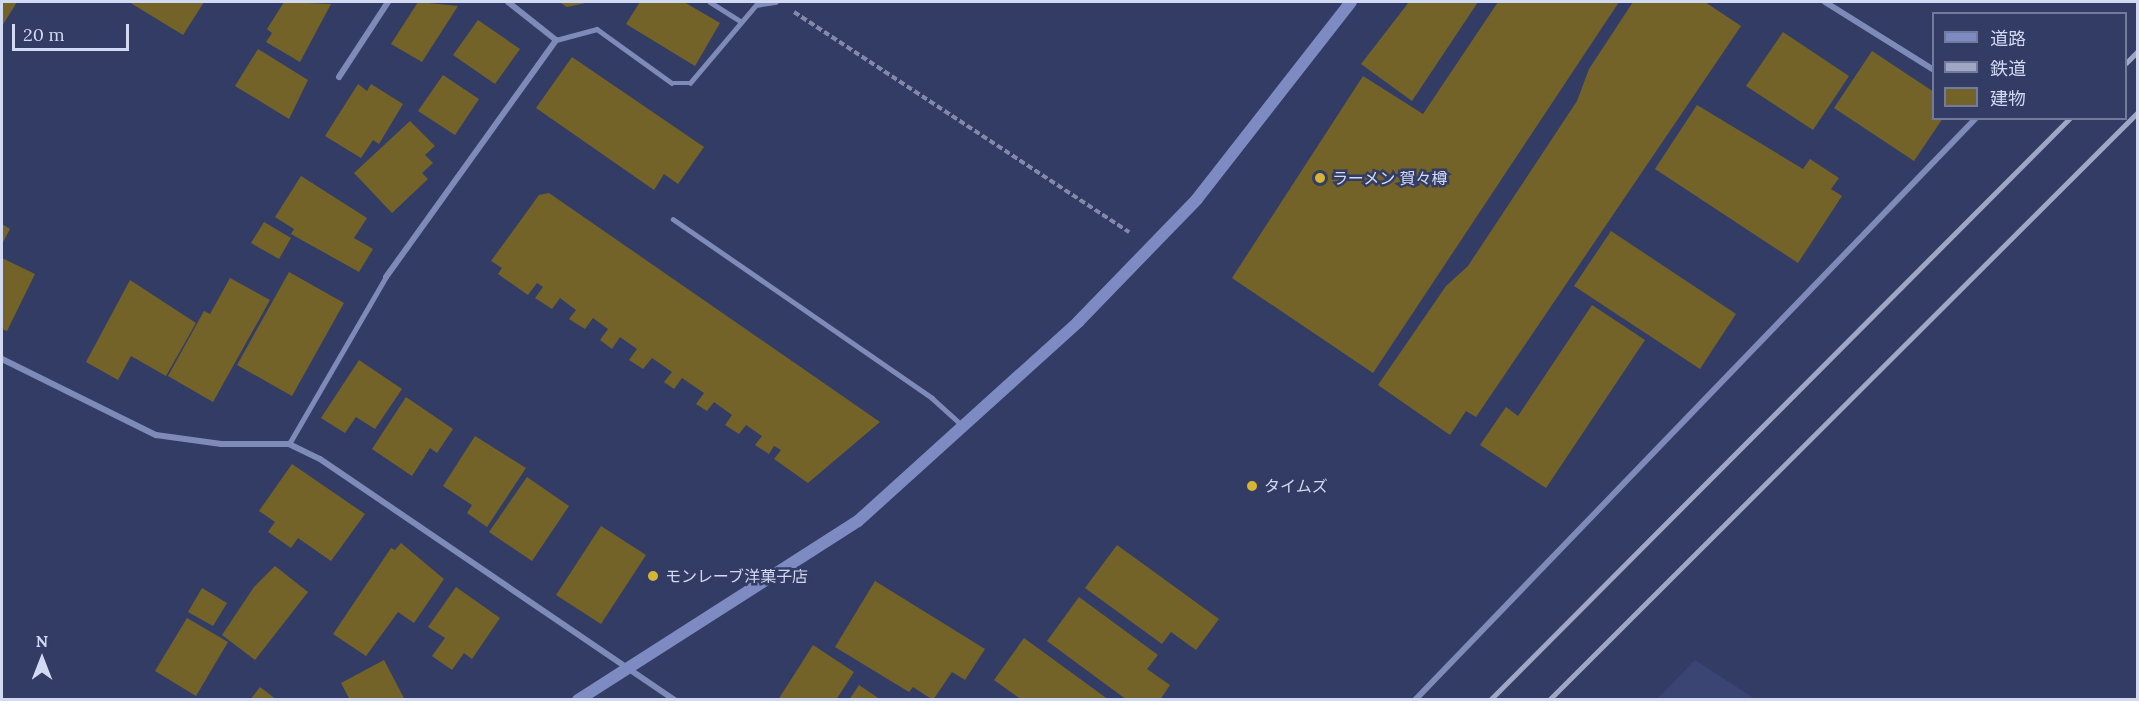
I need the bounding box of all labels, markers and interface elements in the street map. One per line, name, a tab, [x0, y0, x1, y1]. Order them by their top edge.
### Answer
scale bar	[15, 12, 132, 50]
legend	[1932, 12, 2127, 120]
text: 20 m	[23, 23, 65, 46]
text: 道路	[1990, 27, 2026, 50]
text: 鉄道	[1990, 57, 2026, 80]
text: 建物	[1990, 87, 2026, 110]
place label: ラーメン 賀々樽	[1332, 168, 1448, 188]
marker: ラーメン 賀々樽	[1313, 171, 1327, 185]
place label: タイムズ	[1264, 476, 1328, 496]
marker: タイムズ	[1245, 479, 1259, 493]
place label: モンレーブ洋菓子店	[665, 566, 809, 586]
marker: モンレーブ洋菓子店	[646, 569, 660, 583]
north arrow	[12, 629, 72, 689]
text: N	[36, 631, 48, 651]

